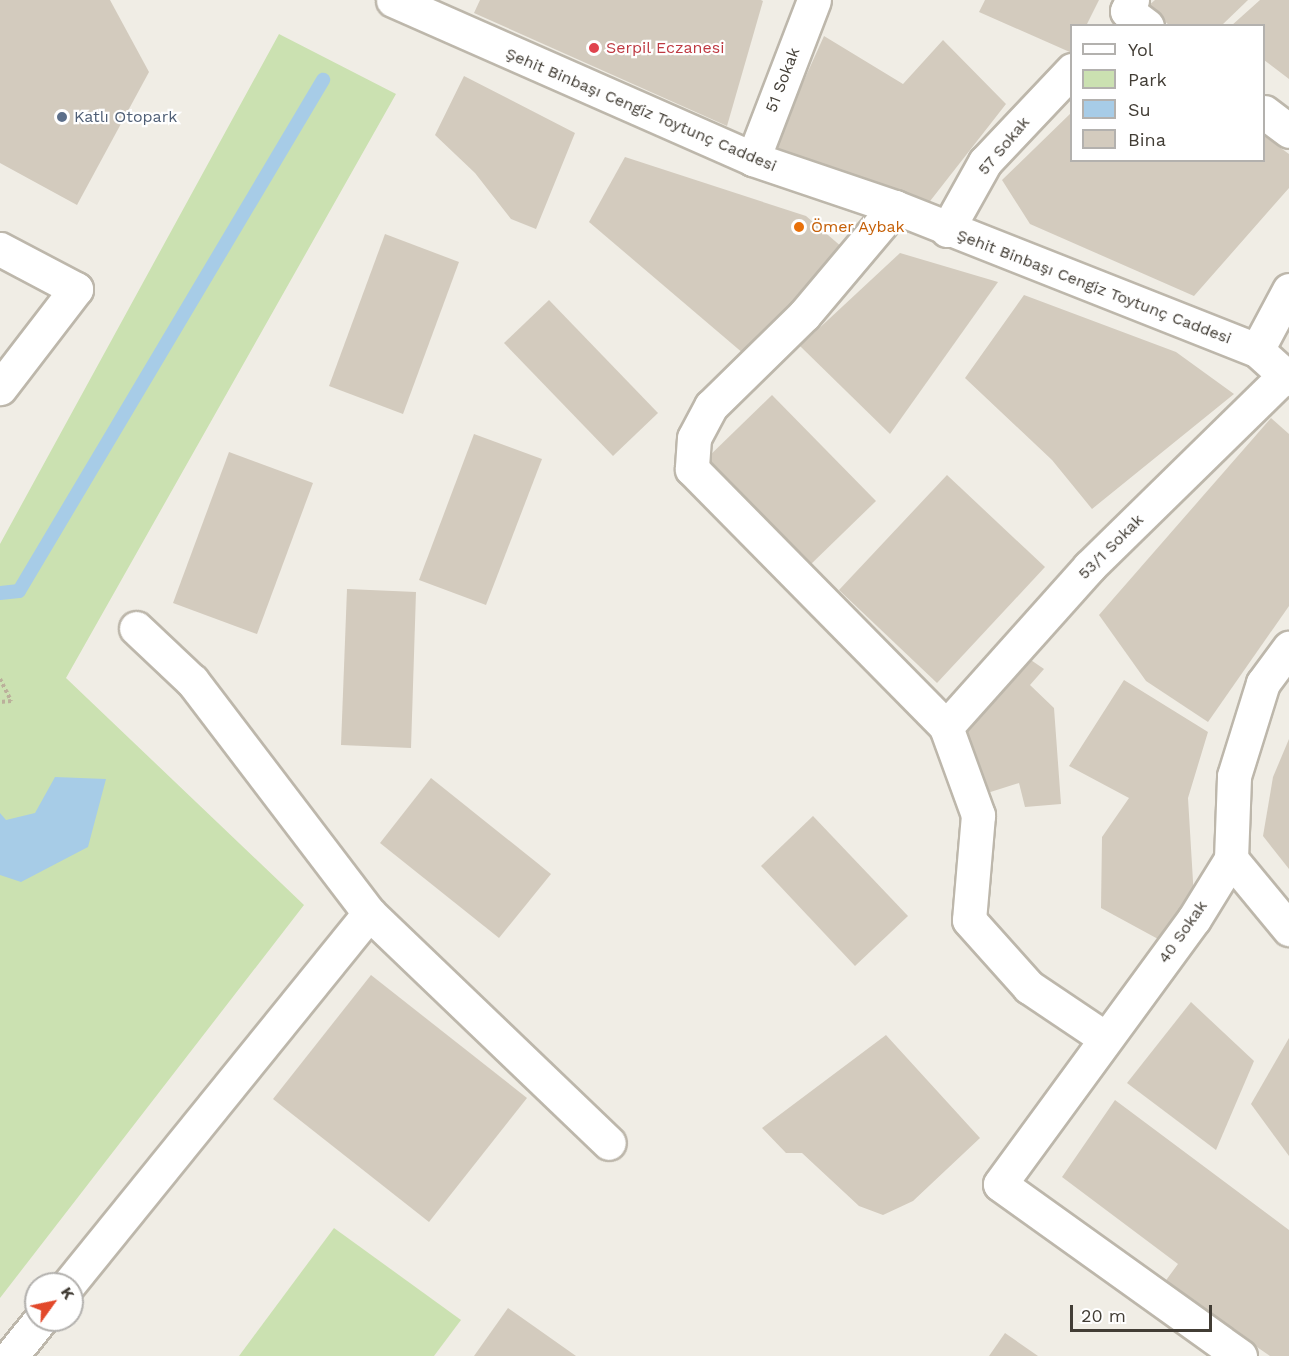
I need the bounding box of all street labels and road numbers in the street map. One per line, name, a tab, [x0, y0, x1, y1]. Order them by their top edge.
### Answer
street label: Şehit Binbaşı Cengiz Toytunç Caddesi	[502, 44, 780, 176]
street label: 51 Sokak	[762, 45, 804, 115]
street label: 57 Sokak	[974, 113, 1034, 179]
street label: Şehit Binbaşı Cengiz Toytunç Caddesi	[954, 226, 1234, 348]
street label: 53/1 Sokak	[1074, 510, 1148, 584]
street label: 40 Sokak	[1154, 897, 1212, 967]

